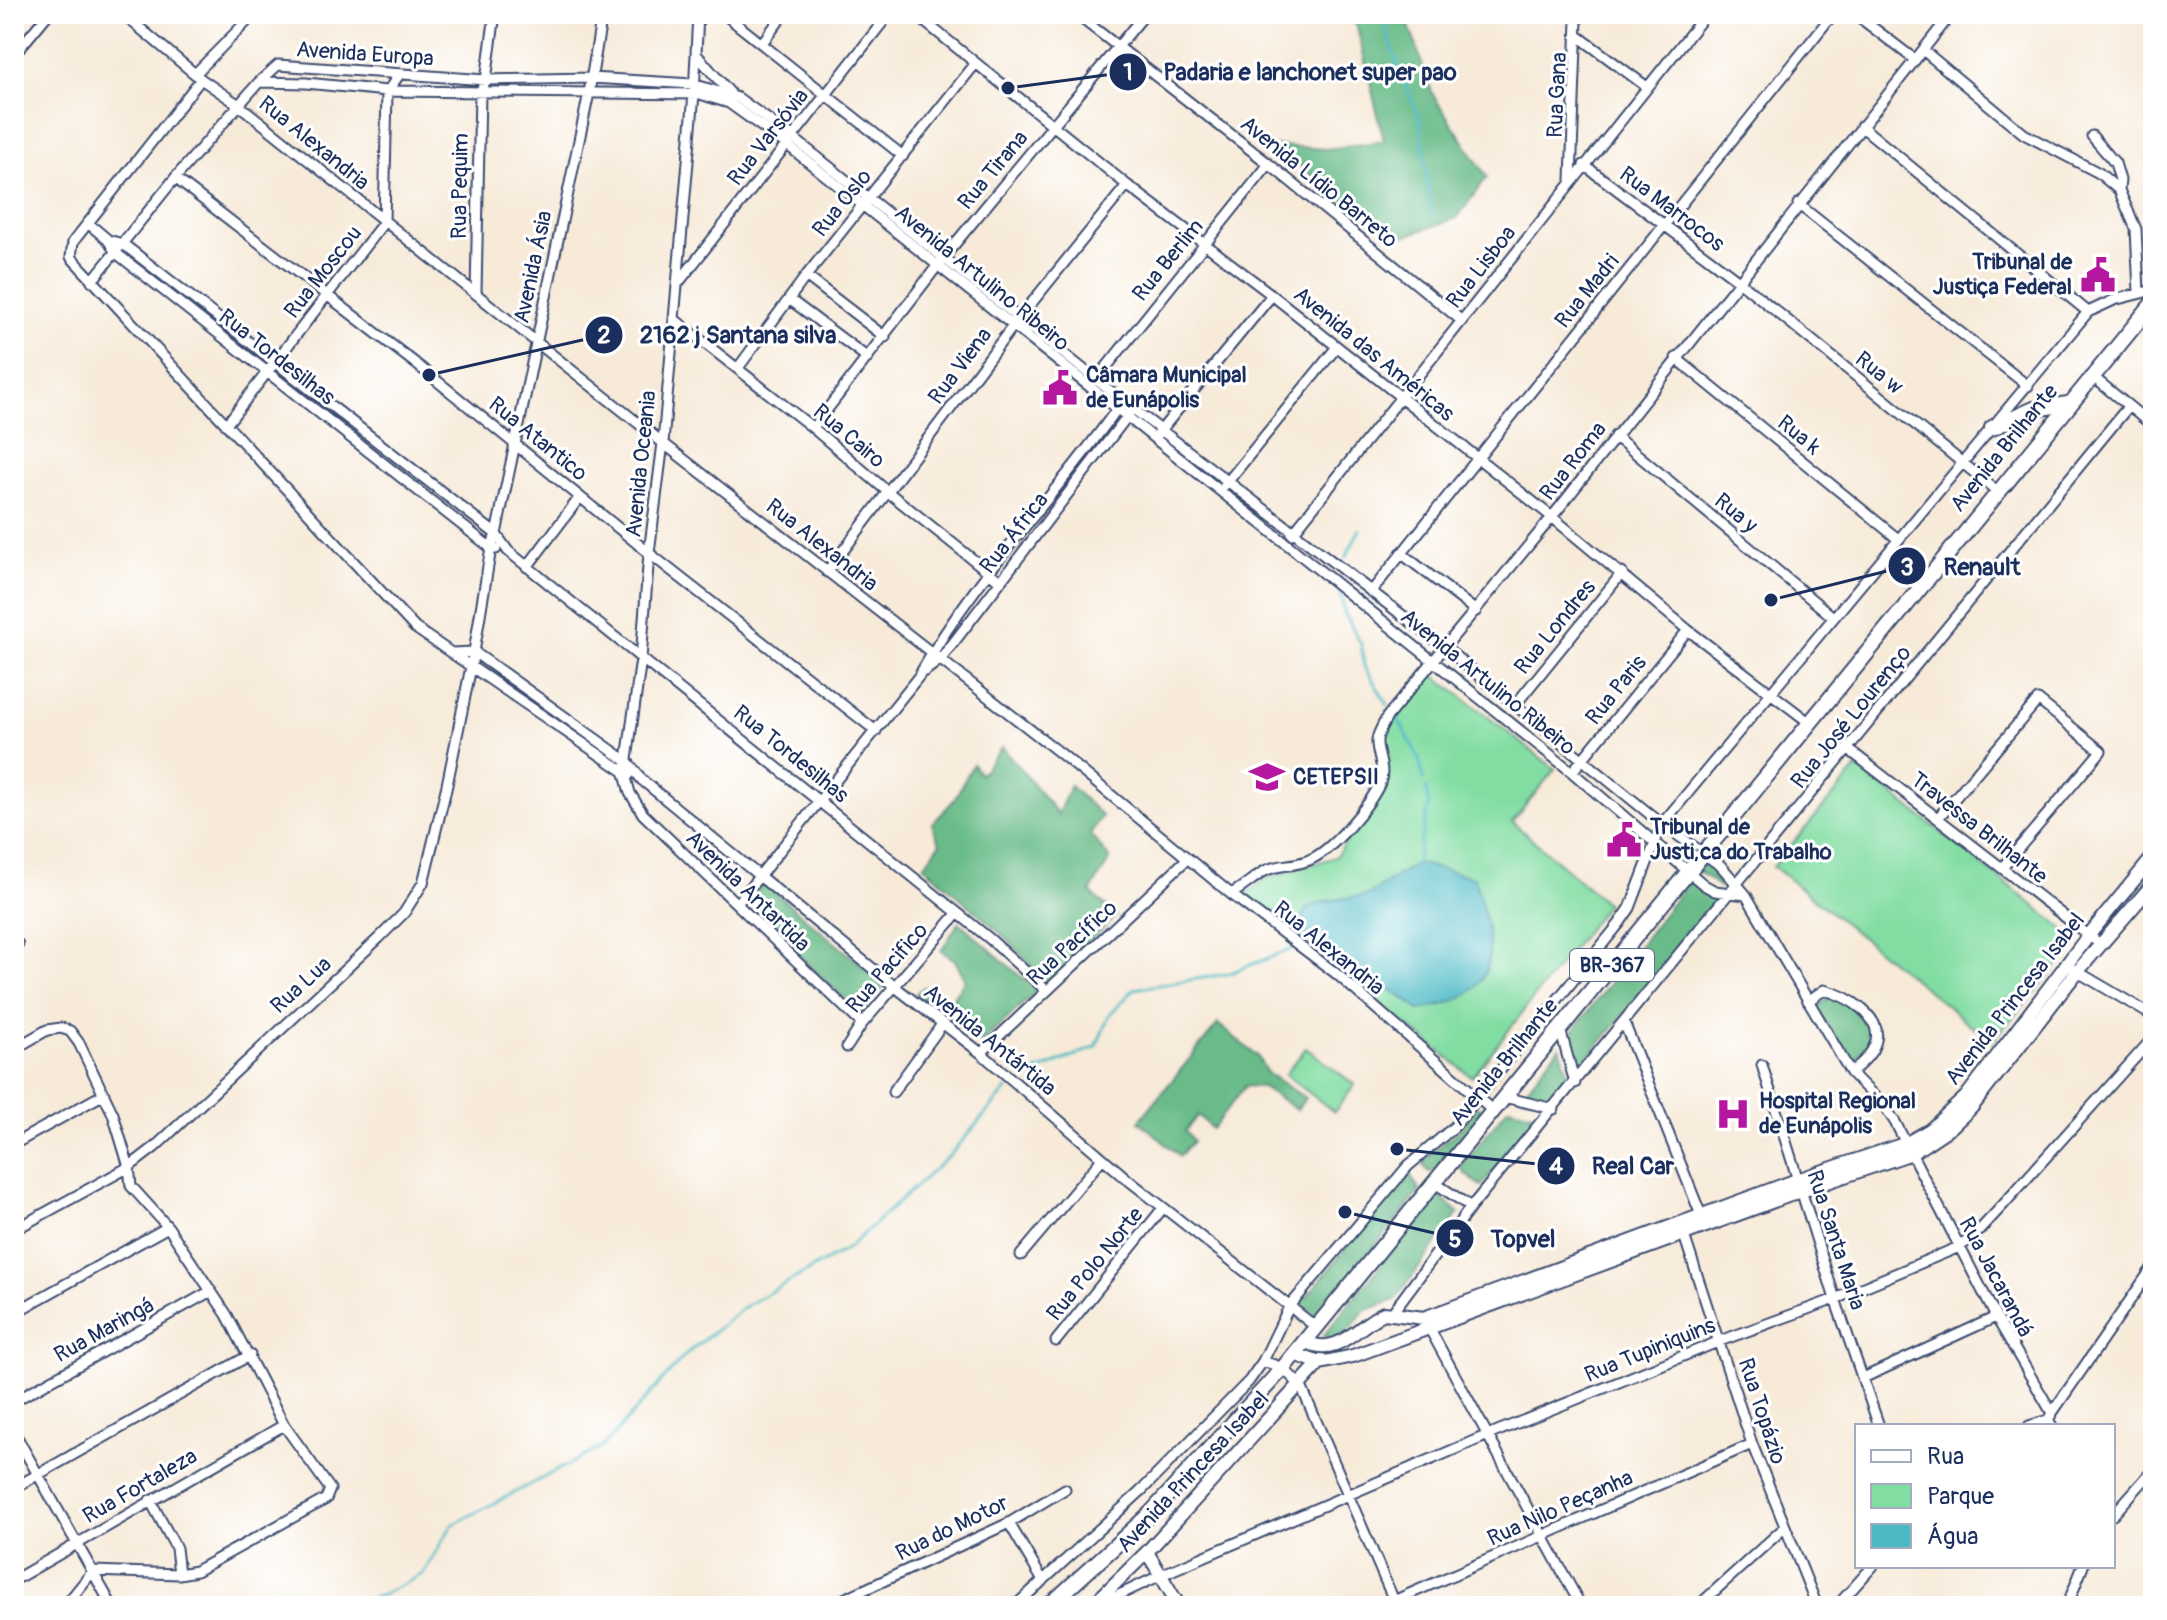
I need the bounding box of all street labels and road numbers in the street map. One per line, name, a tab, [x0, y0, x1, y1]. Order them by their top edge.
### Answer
street label: Avenida Europa	[295, 35, 435, 73]
street label: Rua Gana	[1541, 51, 1573, 139]
street label: Rua Varsóvia	[721, 83, 815, 191]
street label: Rua Alexandria	[253, 90, 375, 196]
street label: Avenida Lídio Barreto	[1235, 110, 1404, 254]
street label: Rua Tirana	[952, 125, 1034, 215]
street label: Rua Pequim	[445, 133, 475, 239]
street label: Rua Marrocos	[1614, 160, 1730, 258]
street label: Rua Oslo	[806, 163, 878, 243]
street label: Avenida Artulino Ribeiro	[889, 199, 1075, 357]
street label: Avenida Ásia	[507, 208, 559, 326]
street label: Rua Berlim	[1126, 213, 1210, 307]
street label: Rua Moscou	[278, 220, 368, 324]
street label: Rua Lisboa	[1440, 220, 1522, 314]
street label: Rua Madri	[1549, 248, 1625, 334]
street label: Avenida das Américas	[1288, 280, 1460, 428]
street label: Rua Tordesilhas	[213, 303, 341, 411]
street label: Rua Viena	[922, 322, 998, 410]
street label: Rua w	[1849, 345, 1909, 401]
street label: Avenida Brilhante	[1944, 378, 2064, 518]
street label: Avenida Oceania	[619, 389, 663, 539]
street label: Rua Atantico	[483, 391, 593, 488]
street label: Rua Cairo	[807, 398, 891, 474]
street label: Rua k	[1772, 409, 1826, 461]
street label: Rua Roma	[1534, 416, 1612, 506]
street label: Rua África	[973, 487, 1055, 579]
street label: Rua y	[1709, 487, 1763, 539]
street label: Rua Alexandria	[760, 492, 884, 598]
street label: Rua Londres	[1508, 574, 1602, 680]
street label: Avenida Artulino Ribeiro	[1395, 603, 1581, 761]
street label: Rua José Lourenço	[1785, 640, 1917, 794]
street label: Rua Paris	[1579, 649, 1653, 731]
street label: Rua Tordesilhas	[728, 699, 855, 809]
street label: Travessa Brilhante	[1905, 766, 2053, 890]
street label: Avenida Antartida	[680, 824, 816, 958]
street label: Rua Pacífico	[1021, 894, 1123, 992]
street label: Rua Alexandria	[1268, 895, 1390, 1001]
street label: Avenida Princesa Isabel	[1939, 907, 2091, 1091]
street label: Rua Pacifico	[840, 917, 934, 1019]
road number: BR-367	[1570, 949, 1654, 981]
street label: Rua Lua	[265, 950, 337, 1020]
street label: Avenida Antártida	[918, 978, 1062, 1102]
street label: Avenida Brilhante	[1444, 992, 1564, 1132]
street label: Rua Santa Maria	[1800, 1167, 1872, 1313]
street label: Rua Polo Norte	[1040, 1201, 1150, 1327]
street label: Rua Jacarandá	[1953, 1212, 2039, 1342]
street label: Rua Maringá	[49, 1291, 159, 1369]
street label: Rua Tupiniquins	[1580, 1311, 1720, 1389]
street label: Rua Topázio	[1732, 1354, 1792, 1468]
street label: Avenida Princesa Isabel	[1111, 1385, 1275, 1559]
street label: Rua Fortaleza	[78, 1442, 202, 1530]
street label: Rua Nilo Peçanha	[1483, 1463, 1637, 1553]
street label: Rua do Motor	[891, 1489, 1013, 1567]

